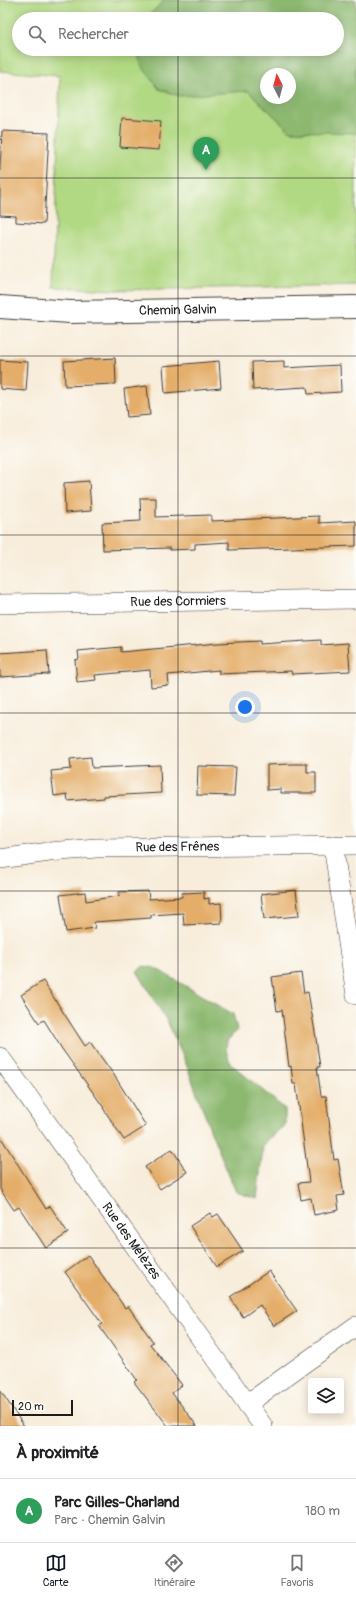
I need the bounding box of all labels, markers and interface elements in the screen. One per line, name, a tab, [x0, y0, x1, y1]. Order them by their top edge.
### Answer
search box	[12, 12, 344, 56]
icon: search	[26, 23, 48, 45]
text: Rechercher	[58, 25, 129, 44]
north arrow	[260, 68, 296, 104]
pin: A	[193, 137, 219, 170]
street label: Chemin Galvin	[139, 301, 217, 319]
street label: Rue des Cormiers	[130, 593, 226, 610]
your location	[235, 697, 255, 717]
street label: Rue des Frênes	[135, 839, 220, 856]
street label: Rue des Mélèzes	[98, 1200, 164, 1283]
map controls	[308, 1378, 344, 1414]
button: layers	[308, 1378, 344, 1414]
scale bar	[12, 1398, 73, 1417]
text: 20 m	[18, 1400, 44, 1413]
text: À proximité	[16, 1442, 99, 1463]
text: Parc Gilles-Charland	[54, 1493, 180, 1512]
text: A	[25, 1503, 33, 1519]
text: 180 m	[305, 1503, 340, 1519]
text: Parc · Chemin Galvin	[54, 1512, 165, 1528]
tab: Carte	[43, 1552, 68, 1589]
tab: Itinéraire	[154, 1552, 195, 1589]
tab: Favoris	[281, 1552, 313, 1589]

